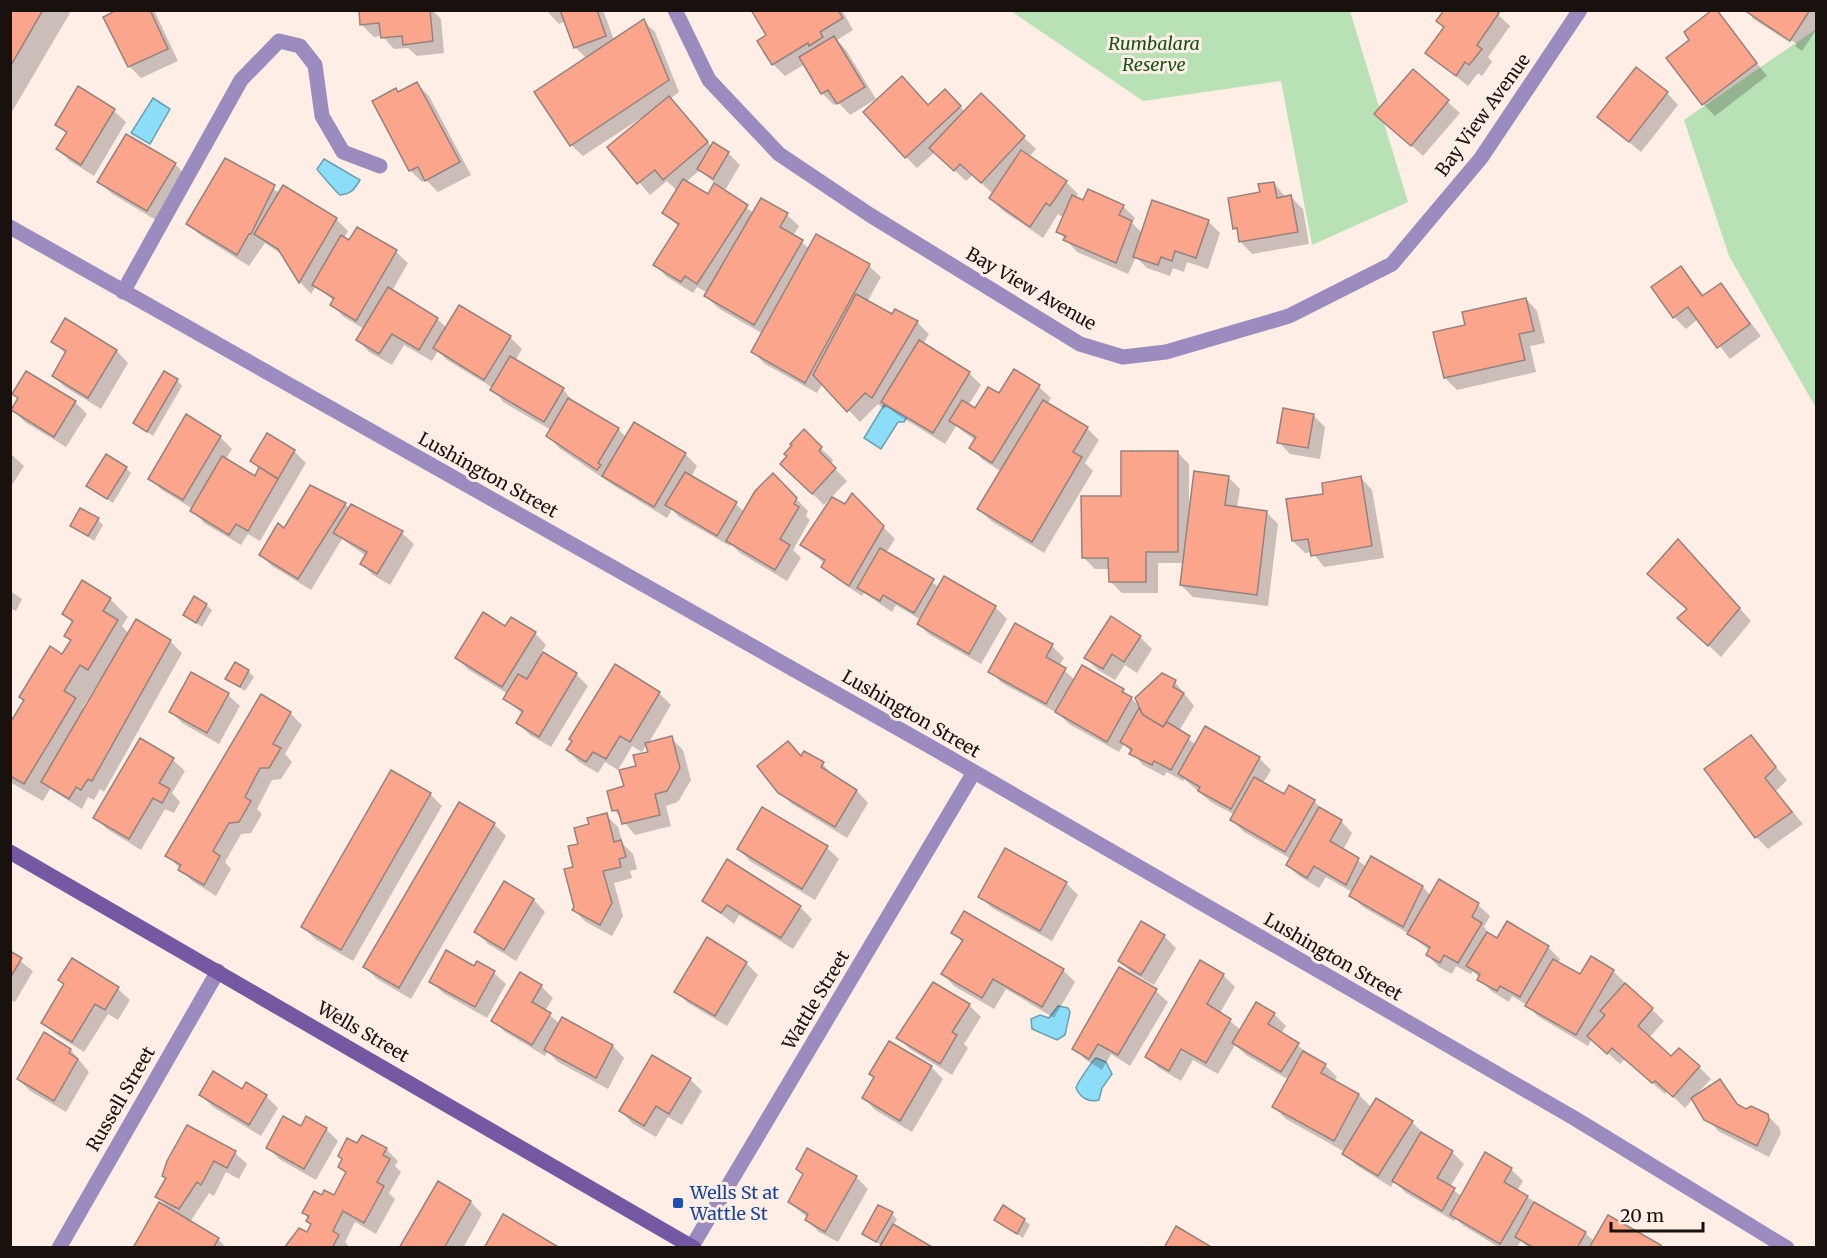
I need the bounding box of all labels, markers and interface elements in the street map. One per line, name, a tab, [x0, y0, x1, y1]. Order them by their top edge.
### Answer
park label: Rumbalara Reserve	[1108, 32, 1200, 76]
street label: Bay View Avenue	[1430, 49, 1535, 181]
street label: Bay View Avenue	[962, 242, 1100, 335]
street label: Lushington Street	[414, 427, 562, 522]
street label: Lushington Street	[838, 665, 985, 763]
street label: Lushington Street	[1260, 908, 1407, 1006]
street label: Wattle Street	[776, 946, 854, 1054]
street label: Wells Street	[312, 996, 413, 1067]
street label: Russell Street	[81, 1042, 160, 1155]
place label: Wells St at Wattle St	[689, 1181, 779, 1225]
scale bar	[1611, 1195, 1702, 1233]
marker: Wells St at Wattle St	[671, 1196, 685, 1210]
text: 20 m	[1620, 1204, 1664, 1227]

